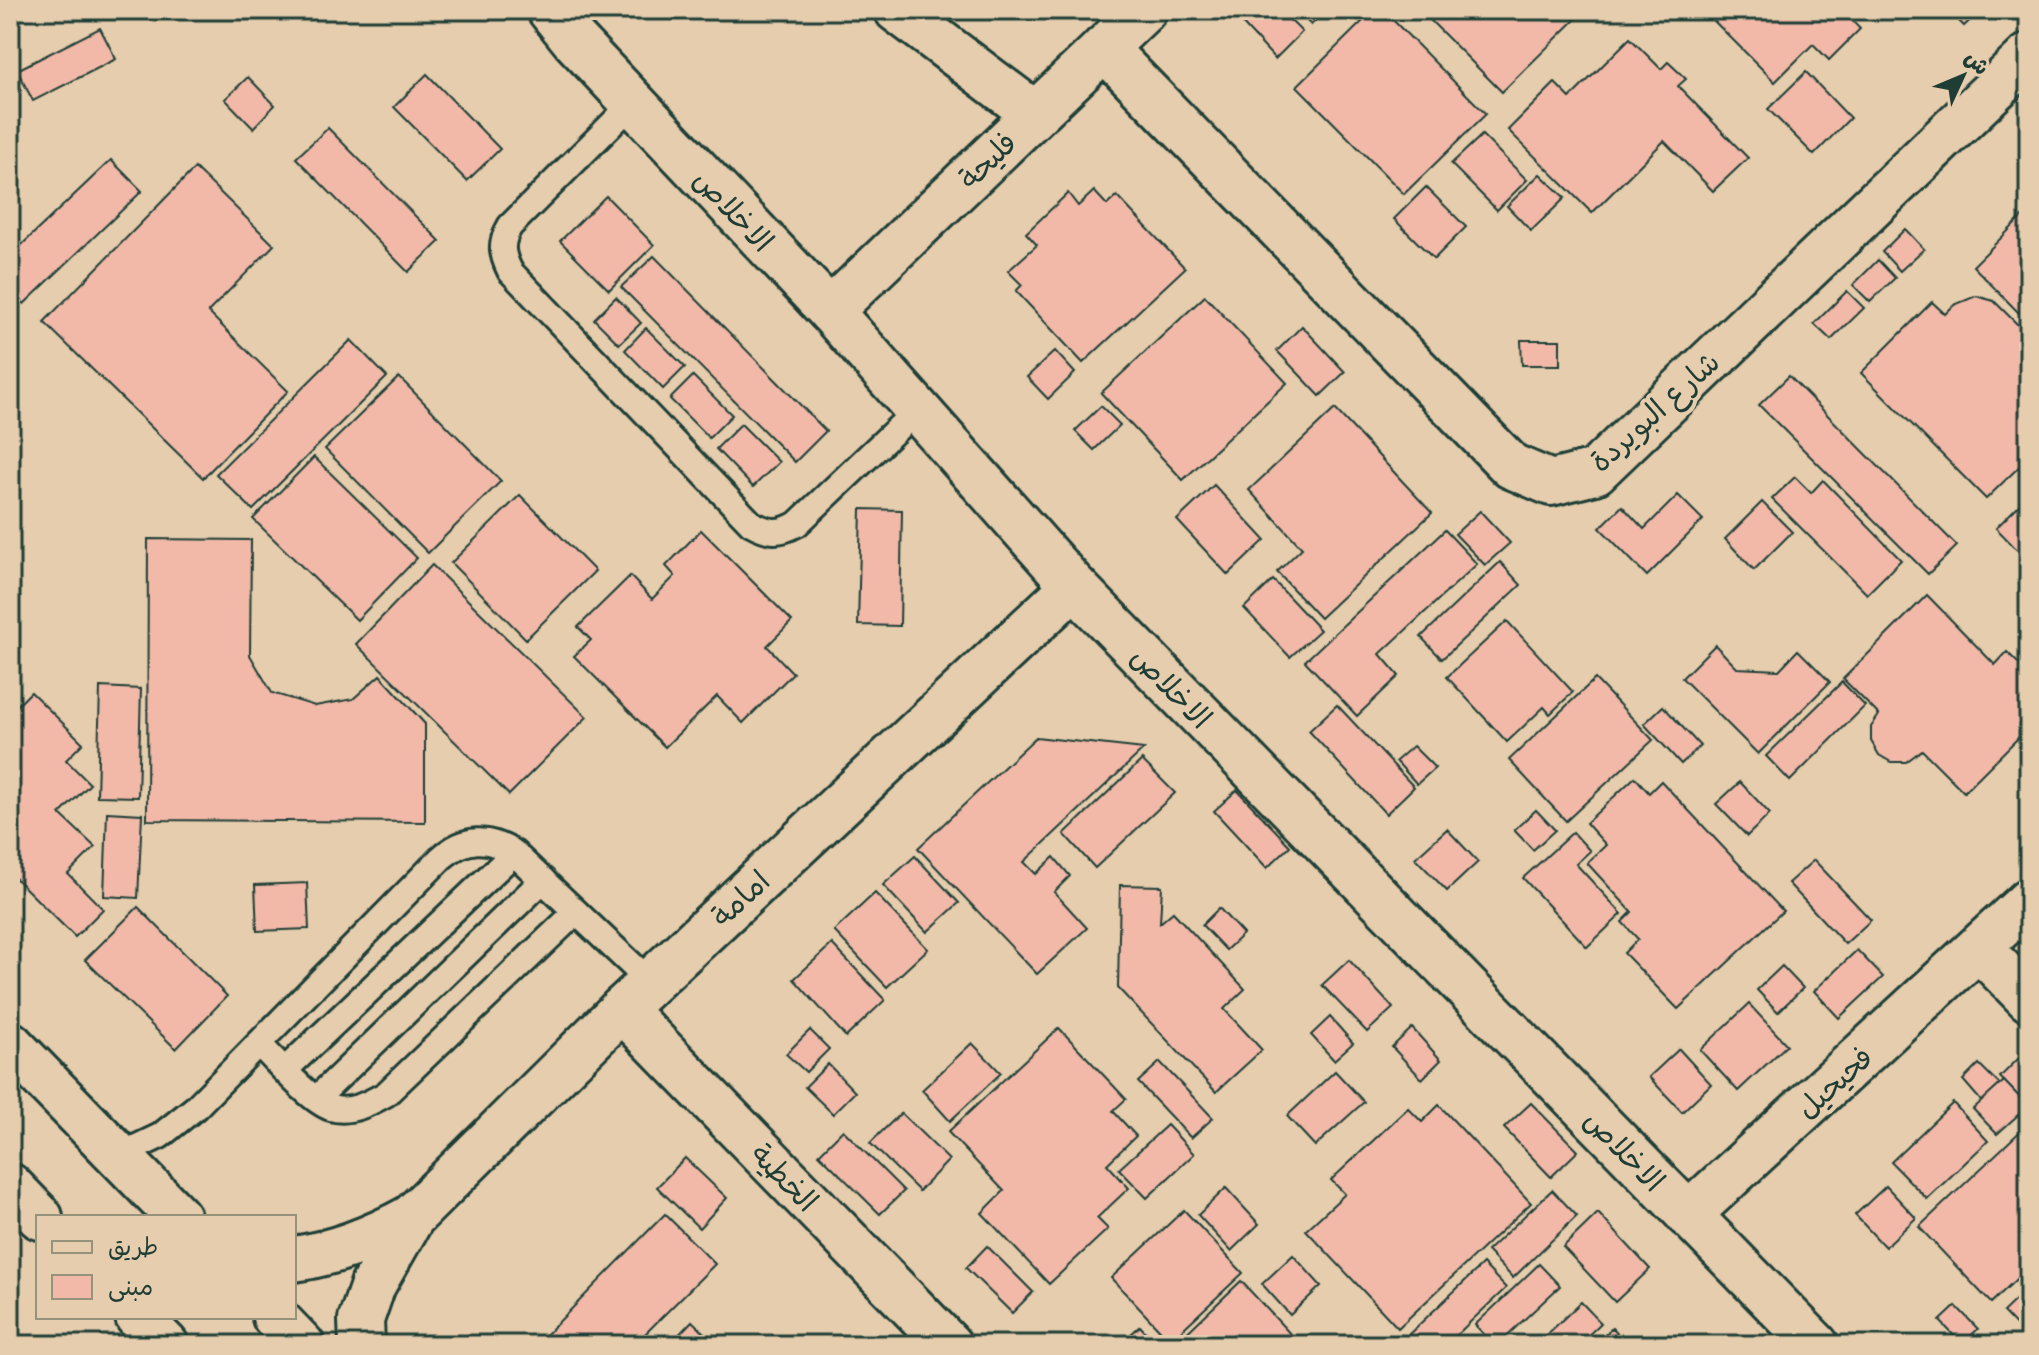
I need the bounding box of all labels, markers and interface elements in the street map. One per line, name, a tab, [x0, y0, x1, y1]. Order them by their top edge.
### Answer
north arrow	[1923, 36, 2003, 116]
text: ش	[1958, 43, 1997, 81]
street label: فليحة	[949, 122, 1025, 198]
street label: الاخلاص	[685, 160, 783, 260]
street label: شارع البويردة	[1580, 342, 1729, 482]
street label: الاخلاص	[1123, 637, 1221, 737]
street label: امامة	[702, 861, 778, 935]
street label: فحيحيل	[1787, 1037, 1881, 1127]
street label: الاخلاص	[1576, 1100, 1674, 1200]
street label: الخطية	[743, 1134, 827, 1220]
legend	[36, 1215, 296, 1319]
text: طريق	[108, 1230, 158, 1262]
text: مبنى	[108, 1270, 153, 1302]

